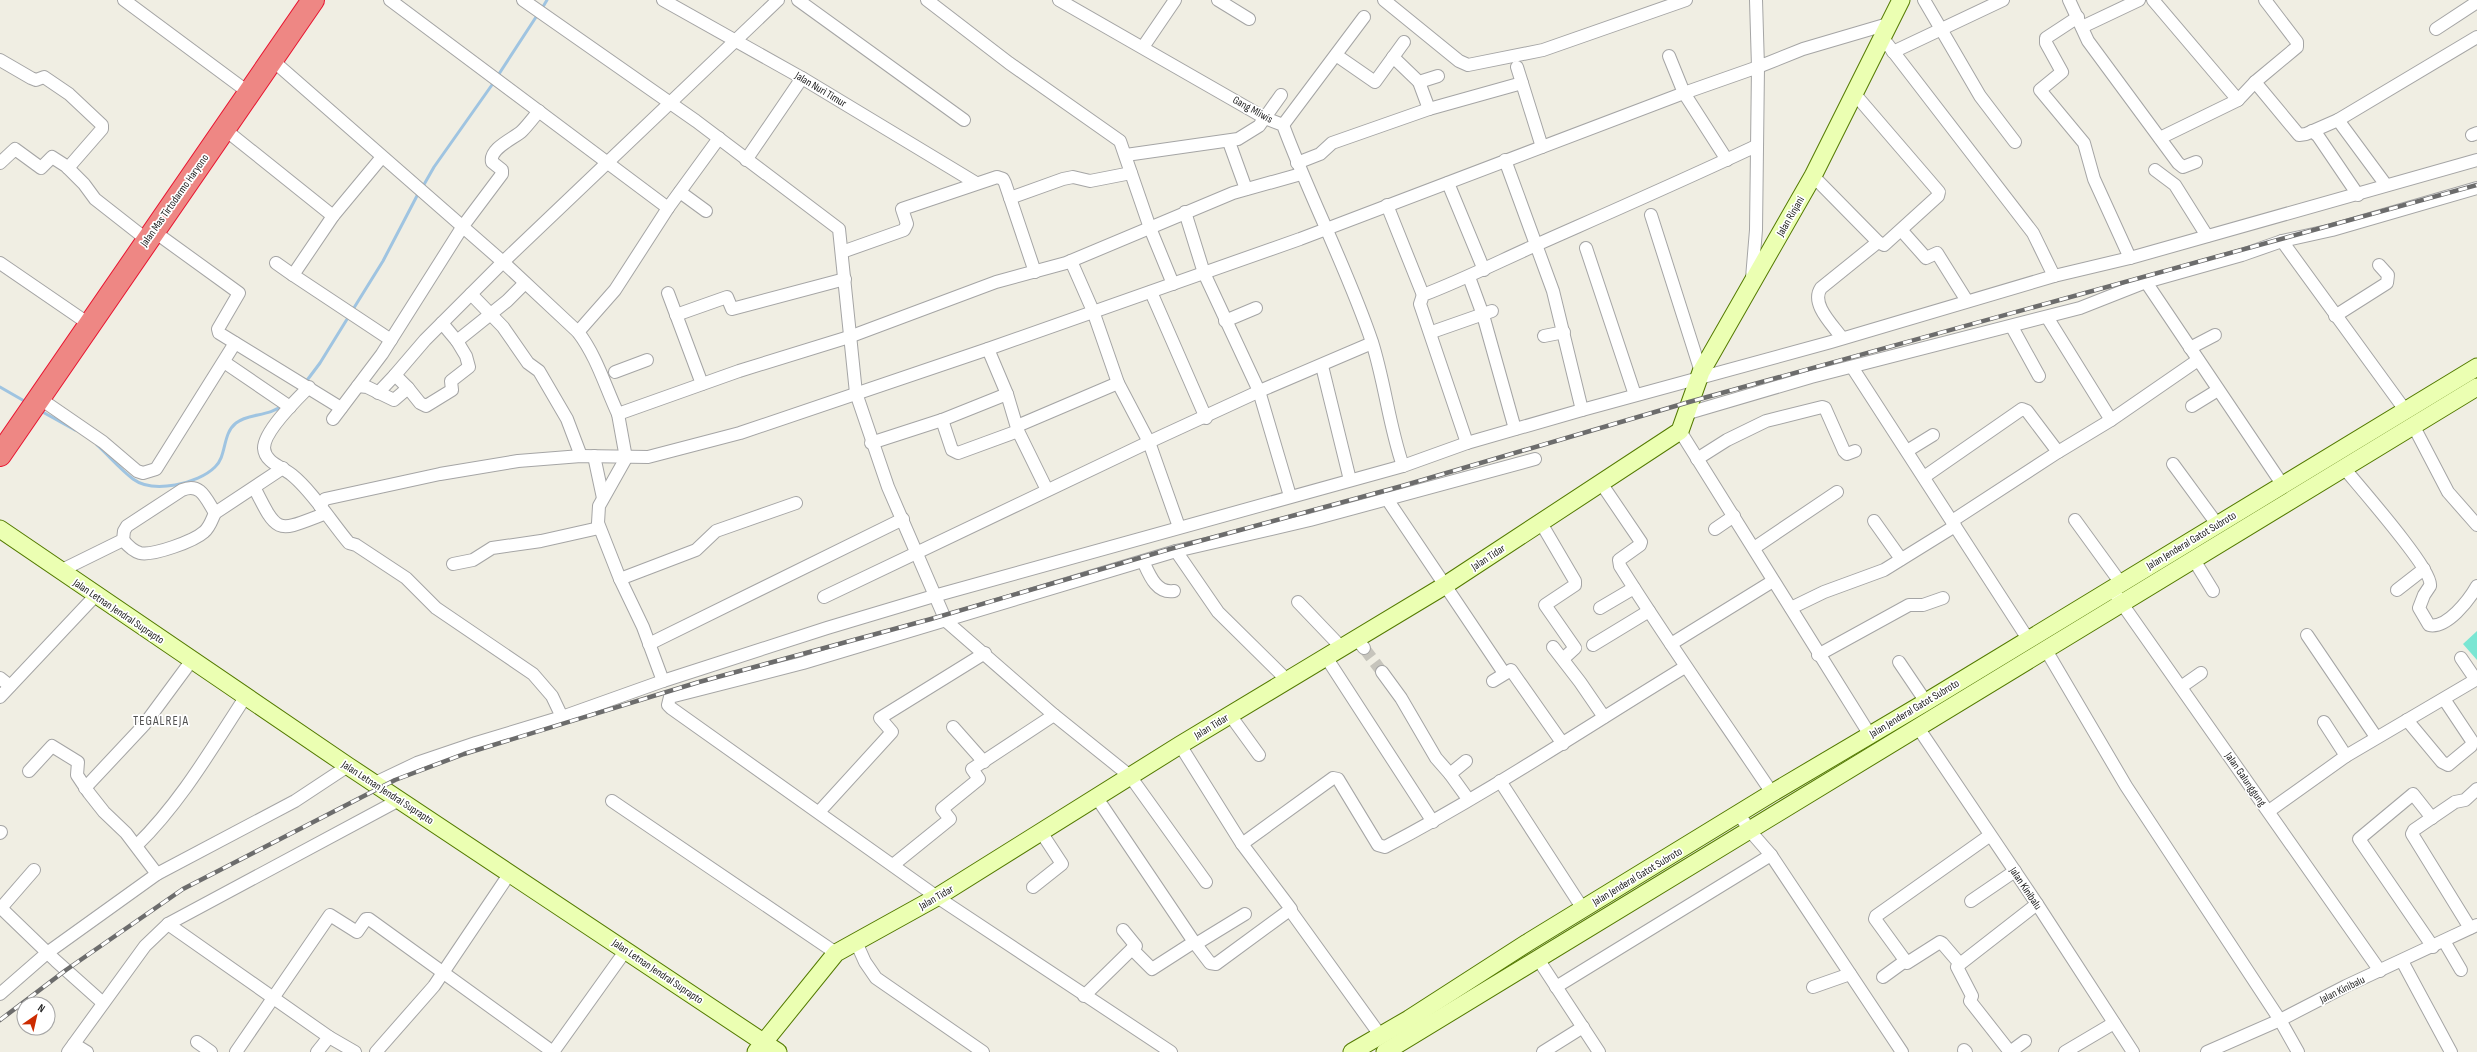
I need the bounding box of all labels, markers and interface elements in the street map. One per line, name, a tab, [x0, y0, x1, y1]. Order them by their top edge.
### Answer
street label: Jalan Nuri Timur	[792, 68, 849, 110]
street label: Gang Mliwis	[1231, 93, 1275, 126]
street label: Jalan Mas Tirtodarmo Haryono	[137, 151, 211, 250]
street label: Jalan Rinjani	[1773, 194, 1807, 239]
street label: Jalan Jenderal Gatot Subroto	[2143, 508, 2239, 573]
street label: Jalan Tidar	[1468, 542, 1508, 574]
street label: Jalan Letnan Jendral Suprapto	[70, 576, 167, 647]
street label: Jalan Jenderal Gatot Subroto	[1866, 676, 1962, 741]
street label: Jalan Tidar	[1191, 711, 1231, 742]
district label: TEGALREJA	[133, 713, 189, 729]
street label: Jalan Galunggung	[2222, 749, 2269, 809]
street label: Jalan Letnan Jendral Suprapto	[339, 757, 436, 827]
street label: Jalan Jenderal Gatot Subroto	[1589, 844, 1685, 909]
street label: Jalan Kinibalu	[2006, 864, 2045, 912]
street label: Jalan Tidar	[916, 882, 956, 913]
street label: Jalan Letnan Jendral Suprapto	[609, 936, 706, 1007]
street label: Jalan Kinibalu	[2317, 973, 2367, 1006]
north arrow	[16, 996, 56, 1036]
text: N	[35, 1001, 47, 1015]

